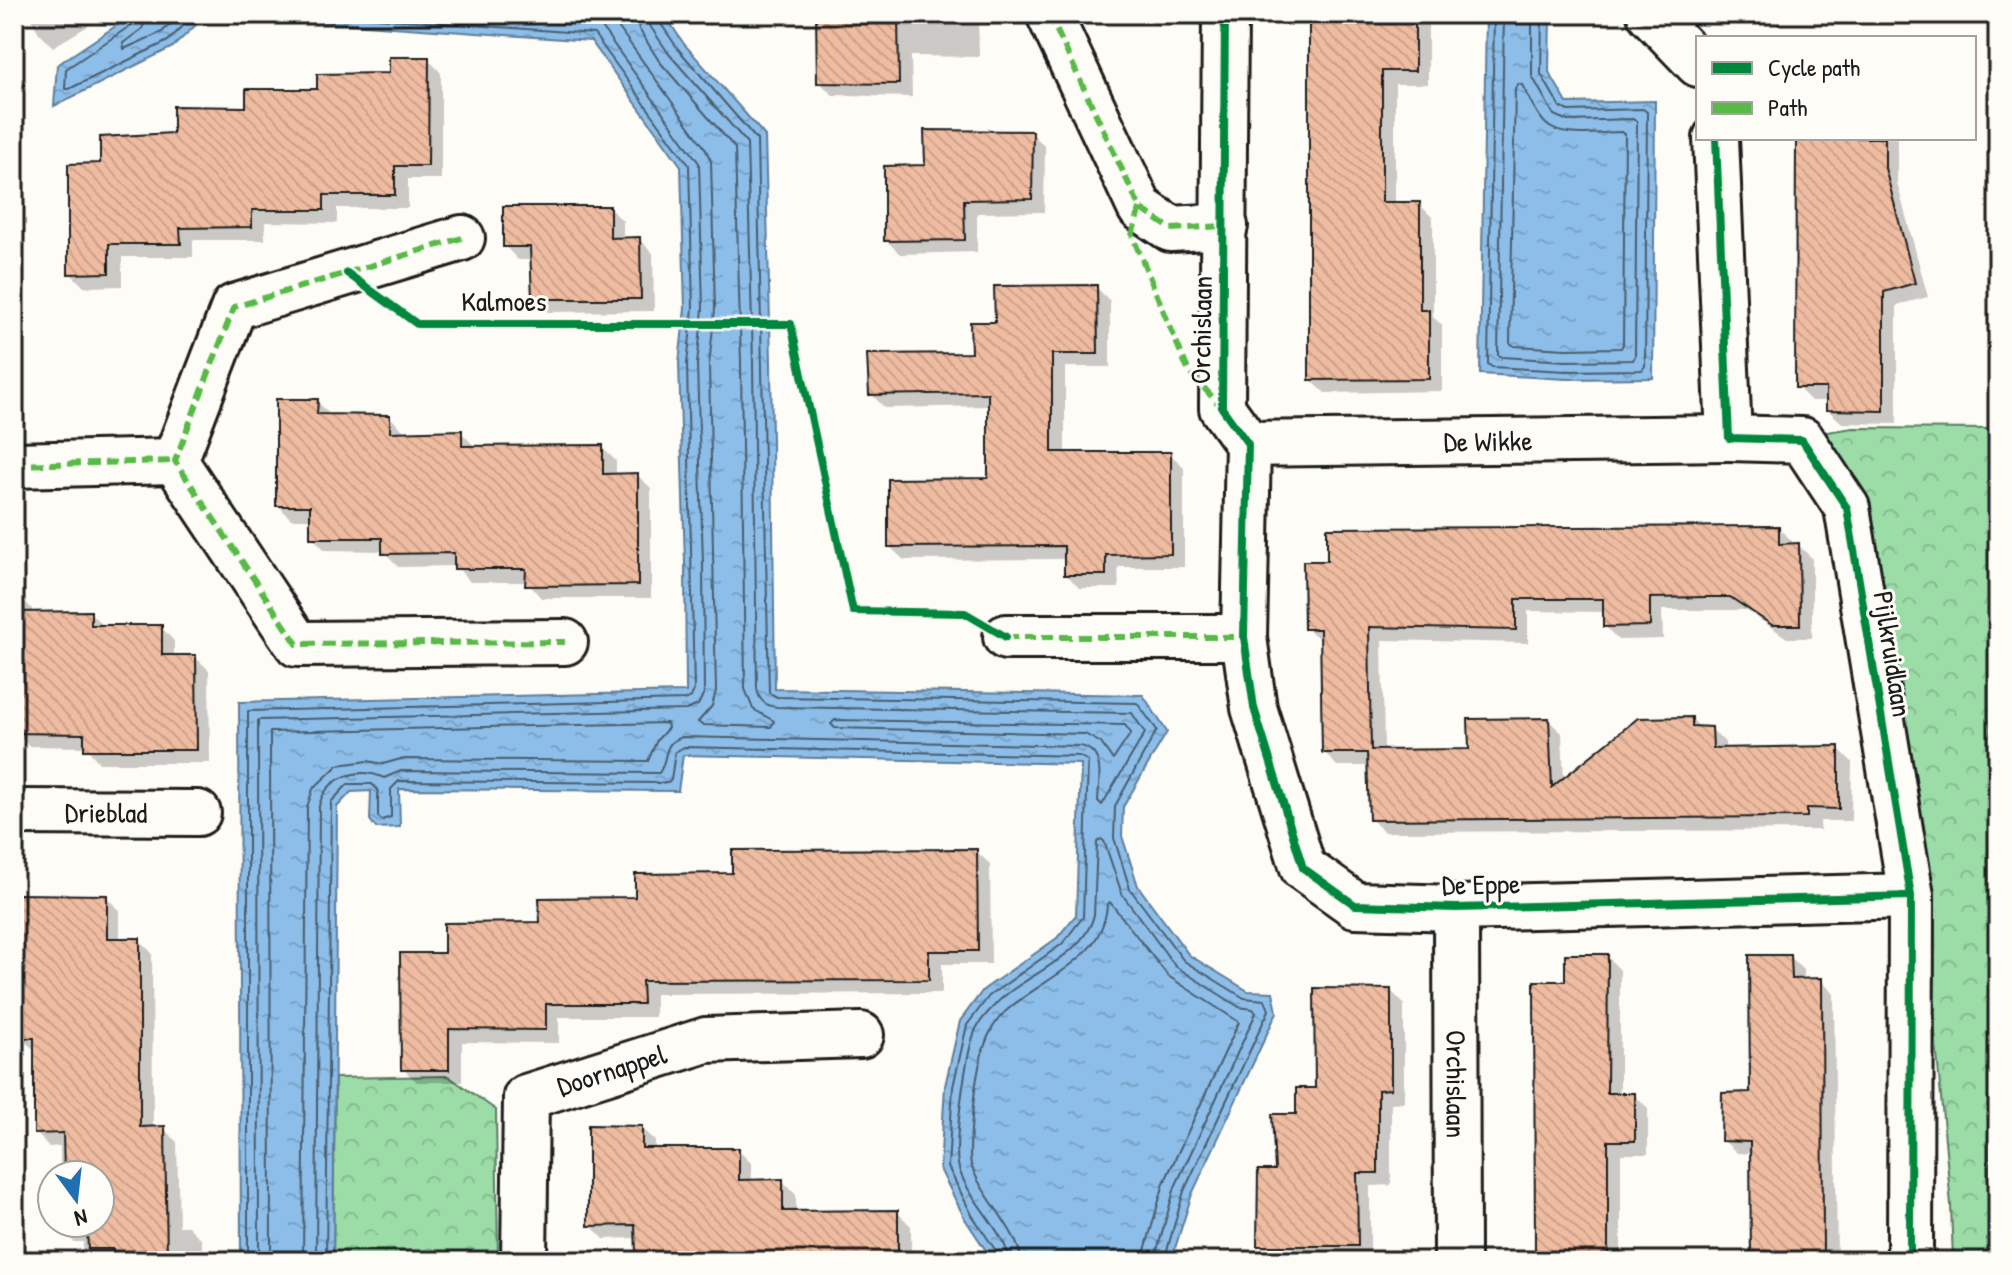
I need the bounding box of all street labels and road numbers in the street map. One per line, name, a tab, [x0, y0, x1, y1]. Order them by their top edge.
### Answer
street label: Orchislaan	[1181, 276, 1221, 384]
street label: Kalmoes	[461, 282, 547, 320]
street label: De Wikke	[1443, 421, 1533, 461]
street label: Pijlkruidlaan	[1864, 588, 1922, 720]
street label: Drieblad	[65, 793, 147, 832]
street label: De Eppe	[1441, 864, 1521, 904]
street label: Orchislaan	[1437, 1030, 1476, 1138]
street label: Doornappel	[552, 1035, 672, 1105]

